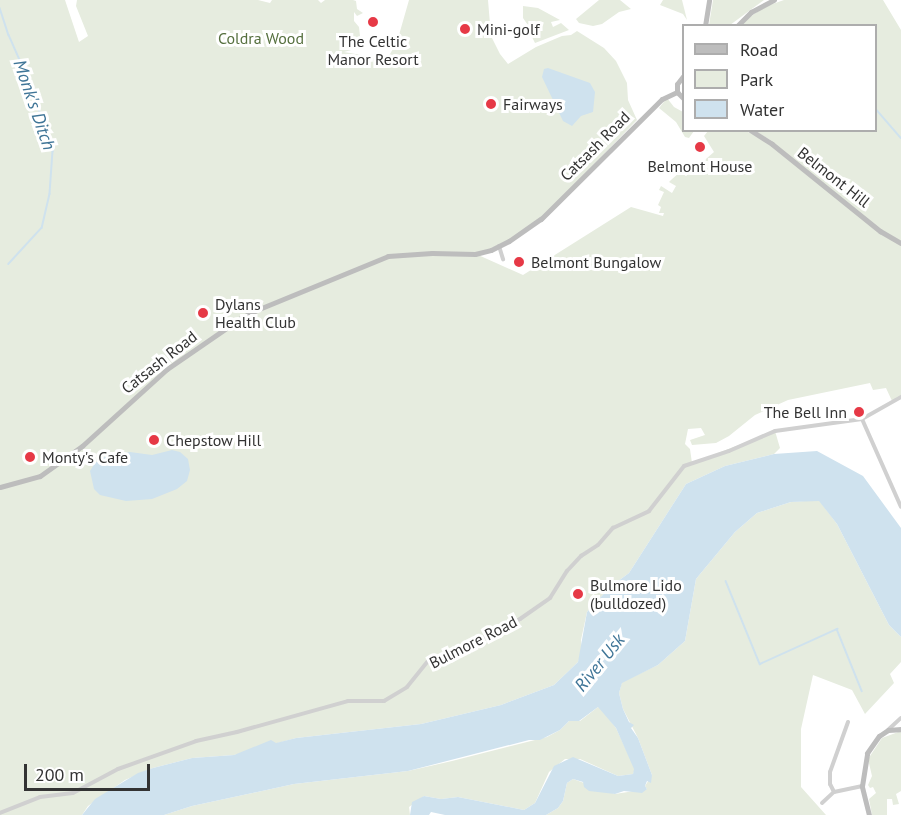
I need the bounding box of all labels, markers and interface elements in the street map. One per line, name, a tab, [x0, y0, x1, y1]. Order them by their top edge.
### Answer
marker: The Celtic Manor Resort	[366, 15, 380, 29]
place label: Mini-golf	[477, 19, 540, 39]
marker: Mini-golf	[458, 22, 472, 36]
legend	[682, 24, 877, 132]
park label: Coldra Wood	[218, 28, 304, 48]
place label: The Celtic Manor Resort	[327, 31, 419, 69]
text: Road	[740, 38, 778, 61]
water label: Monk's Ditch	[8, 57, 60, 153]
text: Park	[740, 68, 773, 91]
place label: Fairways	[503, 94, 563, 114]
marker: Fairways	[484, 97, 498, 111]
text: Water	[740, 98, 784, 121]
street label: Catsash Road	[556, 107, 634, 185]
marker: Belmont House	[693, 140, 707, 154]
street label: Belmont Hill	[794, 143, 874, 211]
place label: Belmont House	[648, 156, 752, 176]
place label: Belmont Bungalow	[531, 252, 661, 272]
marker: Belmont Bungalow	[512, 255, 526, 269]
place label: Dylans Health Club	[215, 294, 296, 332]
marker: Dylans Health Club	[196, 306, 210, 320]
street label: Catsash Road	[117, 327, 201, 397]
place label: The Bell Inn	[764, 402, 847, 422]
marker: The Bell Inn	[852, 405, 866, 419]
place label: Chepstow Hill	[166, 430, 261, 450]
marker: Chepstow Hill	[147, 433, 161, 447]
place label: Monty's Cafe	[42, 447, 128, 467]
marker: Monty's Cafe	[23, 450, 37, 464]
place label: Bulmore Lido (bulldozed)	[590, 575, 682, 613]
marker: Bulmore Lido (bulldozed)	[571, 587, 585, 601]
street label: Bulmore Road	[426, 612, 520, 672]
water label: River Usk	[570, 630, 630, 696]
scale bar	[27, 752, 153, 790]
text: 200 m	[35, 763, 84, 786]

